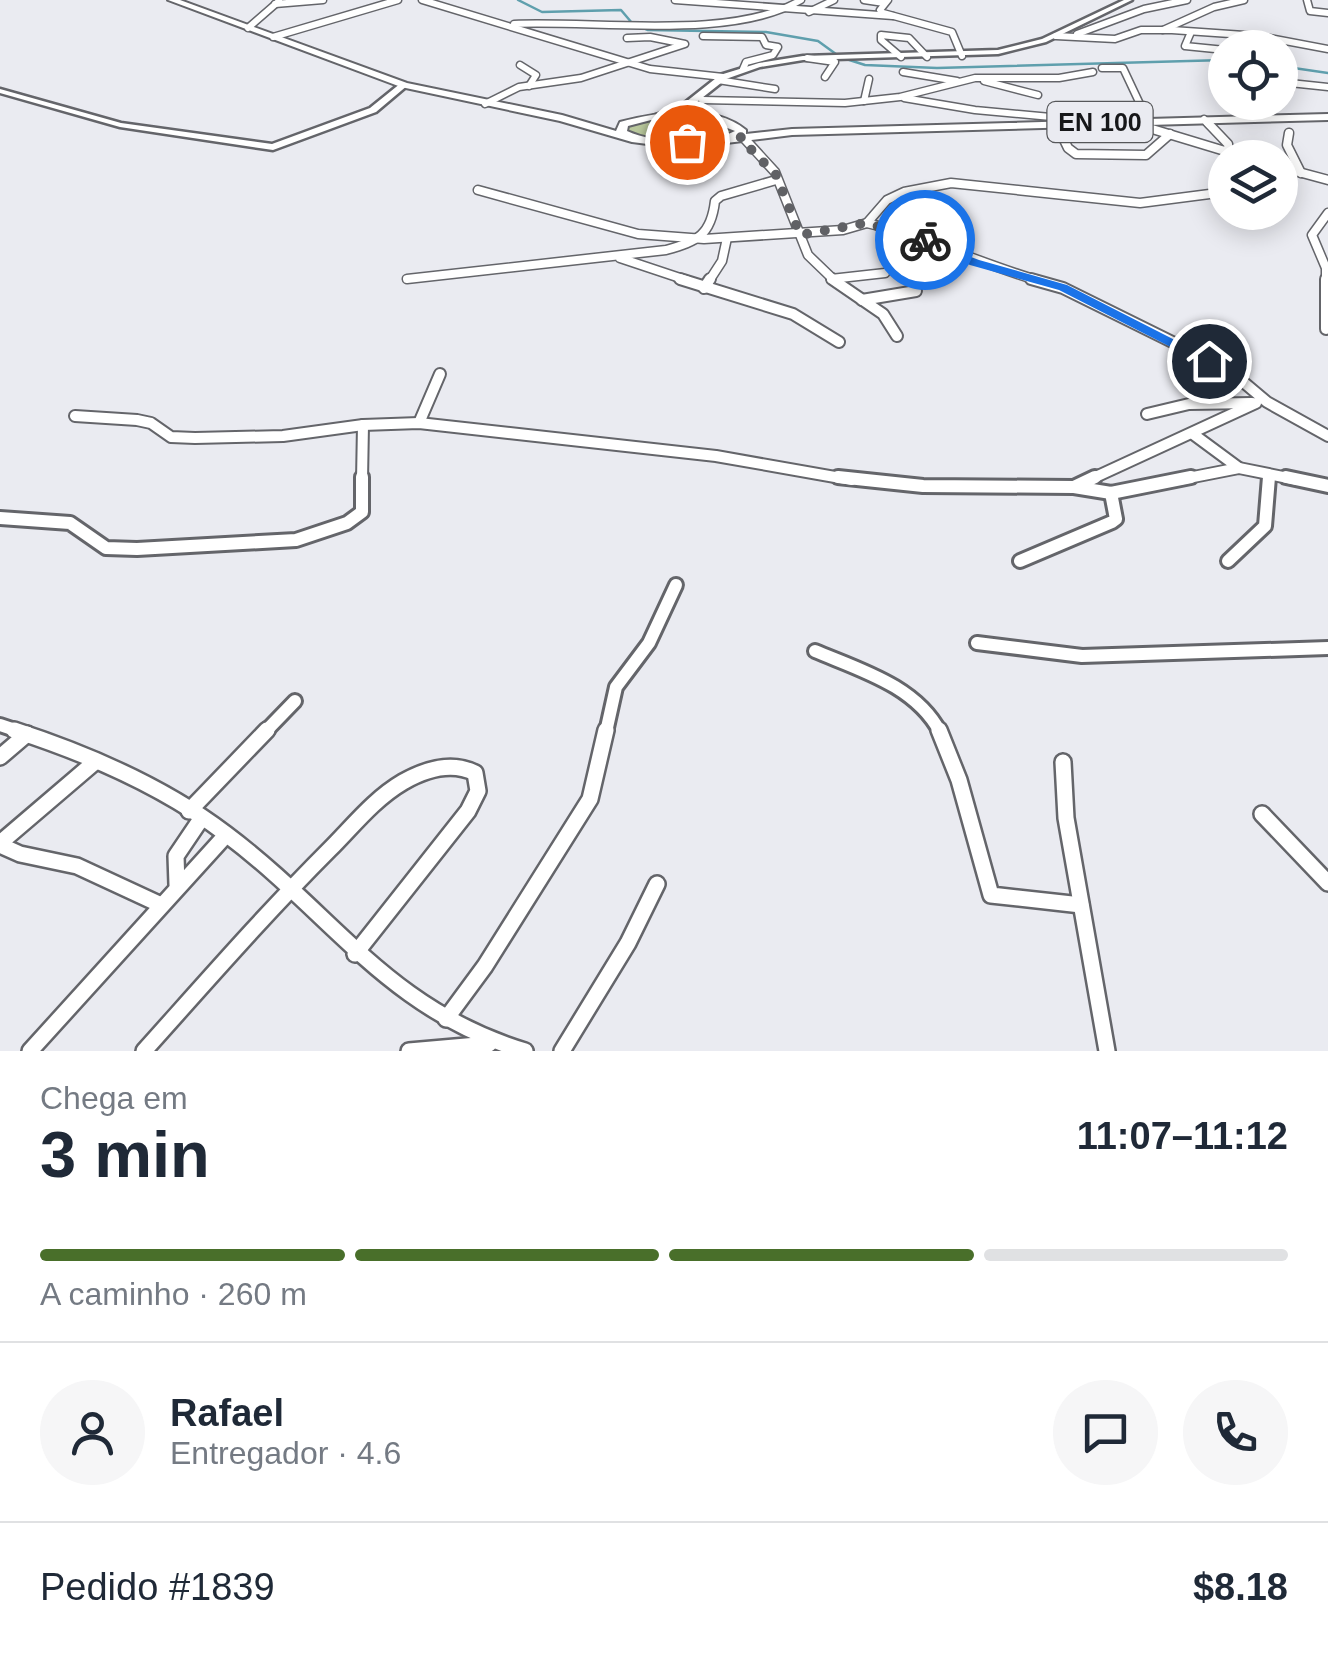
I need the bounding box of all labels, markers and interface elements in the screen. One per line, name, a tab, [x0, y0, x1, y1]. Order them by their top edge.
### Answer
map controls	[1208, 30, 1298, 230]
button: locate	[1208, 30, 1298, 120]
pin	[645, 100, 730, 185]
road number: EN 100	[1048, 102, 1152, 142]
icon: bag	[660, 115, 715, 170]
button: layers	[1208, 140, 1298, 230]
courier	[875, 190, 975, 290]
icon: bike	[898, 213, 953, 268]
pin	[1167, 319, 1252, 404]
icon: home	[1182, 334, 1237, 389]
text: Chega em	[40, 1080, 188, 1116]
text: 11:07–11:12	[1077, 1115, 1288, 1157]
text: 3 min	[40, 1118, 210, 1191]
text: A caminho · 260 m	[40, 1276, 307, 1312]
button: person	[40, 1380, 145, 1485]
button: chat	[1053, 1380, 1158, 1485]
button: phone	[1183, 1380, 1288, 1485]
text: Rafael	[170, 1392, 284, 1434]
text: Entregador · 4.6	[170, 1435, 401, 1471]
text: Pedido #1839	[40, 1566, 275, 1608]
text: $8.18	[1193, 1566, 1288, 1608]

